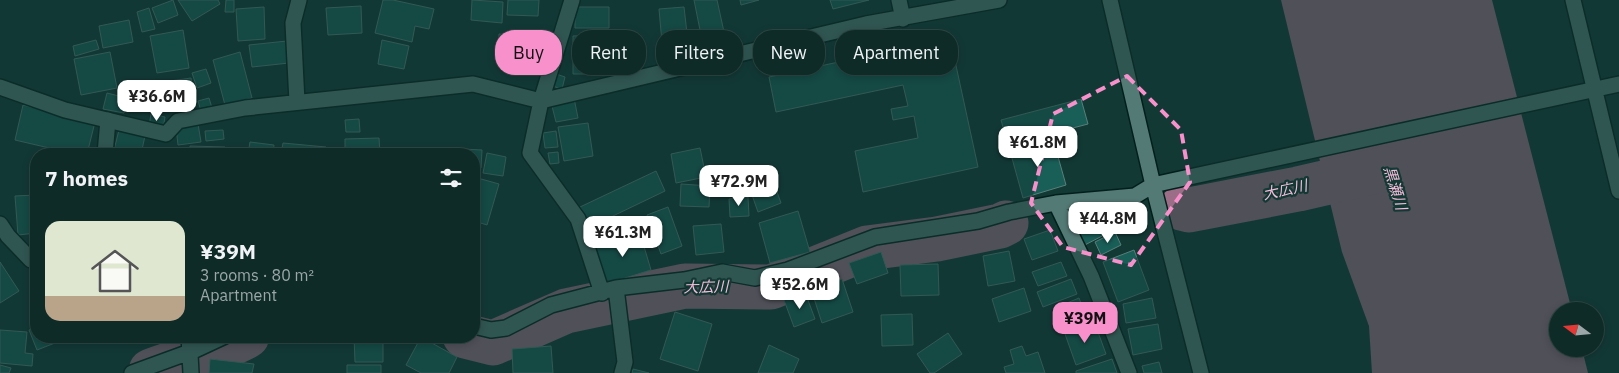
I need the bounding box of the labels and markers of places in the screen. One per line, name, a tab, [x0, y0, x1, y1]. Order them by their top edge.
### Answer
pin: ¥36.6M	[116, 80, 198, 122]
pin: ¥61.8M	[997, 126, 1079, 168]
pin: ¥72.9M	[698, 164, 780, 207]
pin: ¥44.8M	[1067, 202, 1149, 244]
pin: ¥61.3M	[582, 216, 664, 258]
pin: ¥52.6M	[759, 268, 841, 310]
pin: ¥39M	[1055, 302, 1115, 344]

